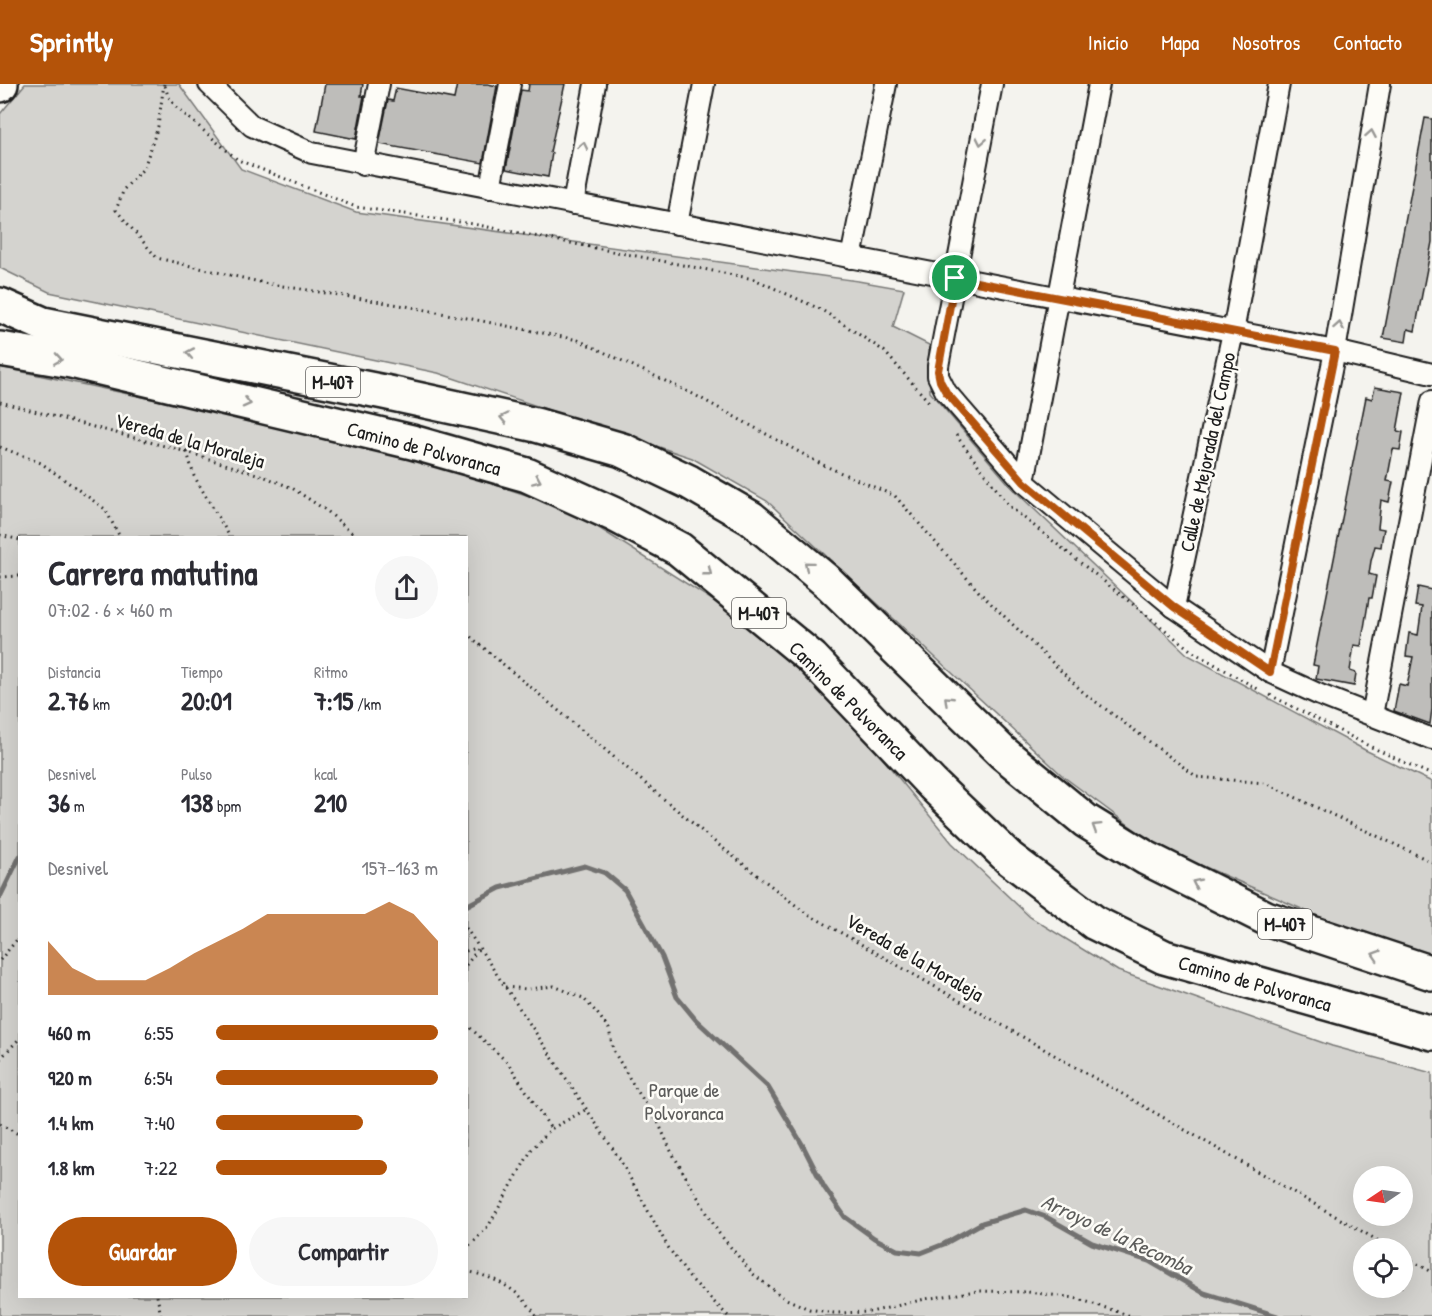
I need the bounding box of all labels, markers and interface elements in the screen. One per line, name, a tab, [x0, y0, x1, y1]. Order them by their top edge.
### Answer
text: Sprintly	[30, 23, 113, 61]
text: Inicio	[1088, 28, 1128, 57]
text: Mapa	[1161, 28, 1199, 57]
text: Nosotros	[1232, 28, 1300, 57]
text: Contacto	[1333, 28, 1402, 57]
one-way arrow	[1365, 129, 1377, 139]
one-way arrow	[975, 136, 988, 146]
one-way arrow	[576, 142, 589, 152]
pin	[929, 252, 980, 303]
icon: arrive	[938, 261, 971, 294]
one-way arrow	[1332, 322, 1345, 332]
one-way arrow	[185, 347, 195, 360]
street label: Calle de Mejorada del Campo	[1173, 350, 1241, 554]
one-way arrow	[53, 352, 62, 364]
road number: M-407	[306, 367, 360, 397]
one-way arrow	[242, 396, 252, 409]
street label: Vereda de la Moraleja	[112, 406, 268, 474]
one-way arrow	[500, 412, 510, 425]
street label: Camino de Polvoranca	[344, 414, 504, 482]
one-way arrow	[531, 473, 542, 485]
text: Carrera matutina	[48, 551, 257, 595]
button: share	[375, 556, 438, 619]
one-way arrow	[804, 562, 815, 573]
one-way arrow	[701, 565, 712, 576]
text: 07:02 · 6 × 460 m	[48, 596, 173, 623]
road number: M-407	[732, 598, 786, 628]
street label: Camino de Polvoranca	[784, 635, 915, 766]
text: Distancia	[48, 661, 100, 683]
text: Tiempo	[181, 661, 223, 683]
text: Ritmo	[314, 661, 348, 683]
text: 2.76	[48, 683, 89, 718]
text: 20:01	[181, 683, 232, 718]
text: 7:15	[314, 683, 353, 718]
text: km	[89, 693, 110, 715]
text: /km	[353, 693, 381, 715]
one-way arrow	[945, 696, 955, 707]
text: Desnivel	[48, 763, 96, 785]
text: Pulso	[181, 763, 212, 785]
text: kcal	[314, 763, 337, 785]
text: 36	[48, 785, 70, 820]
text: 138	[181, 785, 213, 820]
text: 210	[314, 785, 347, 820]
text: m	[70, 795, 85, 817]
text: bpm	[213, 795, 241, 817]
one-way arrow	[1092, 823, 1103, 834]
text: Desnivel	[48, 854, 108, 881]
text: 157–163 m	[362, 854, 438, 881]
one-way arrow	[1191, 879, 1202, 890]
street label: Vereda de la Moraleja	[841, 907, 989, 1007]
road number: M-407	[1258, 909, 1312, 939]
street label: Camino de Polvoranca	[1175, 948, 1335, 1018]
one-way arrow	[1372, 949, 1382, 962]
text: 460 m	[48, 1019, 91, 1046]
text: 6:55	[144, 1019, 174, 1046]
text: 920 m	[48, 1064, 92, 1091]
text: 6:54	[144, 1064, 173, 1091]
park label: Parque de Polvoranca	[644, 1076, 724, 1126]
text: 1.4 km	[48, 1109, 94, 1136]
text: 7:40	[144, 1109, 175, 1136]
text: 1.8 km	[48, 1154, 95, 1181]
text: 7:22	[144, 1154, 177, 1181]
north arrow	[1353, 1166, 1413, 1226]
map controls	[1353, 1166, 1413, 1298]
water label: Arroyo de la Recomba	[1037, 1186, 1199, 1283]
button: Guardar	[48, 1217, 237, 1286]
button: Compartir	[249, 1217, 438, 1286]
button: locate	[1353, 1238, 1413, 1298]

